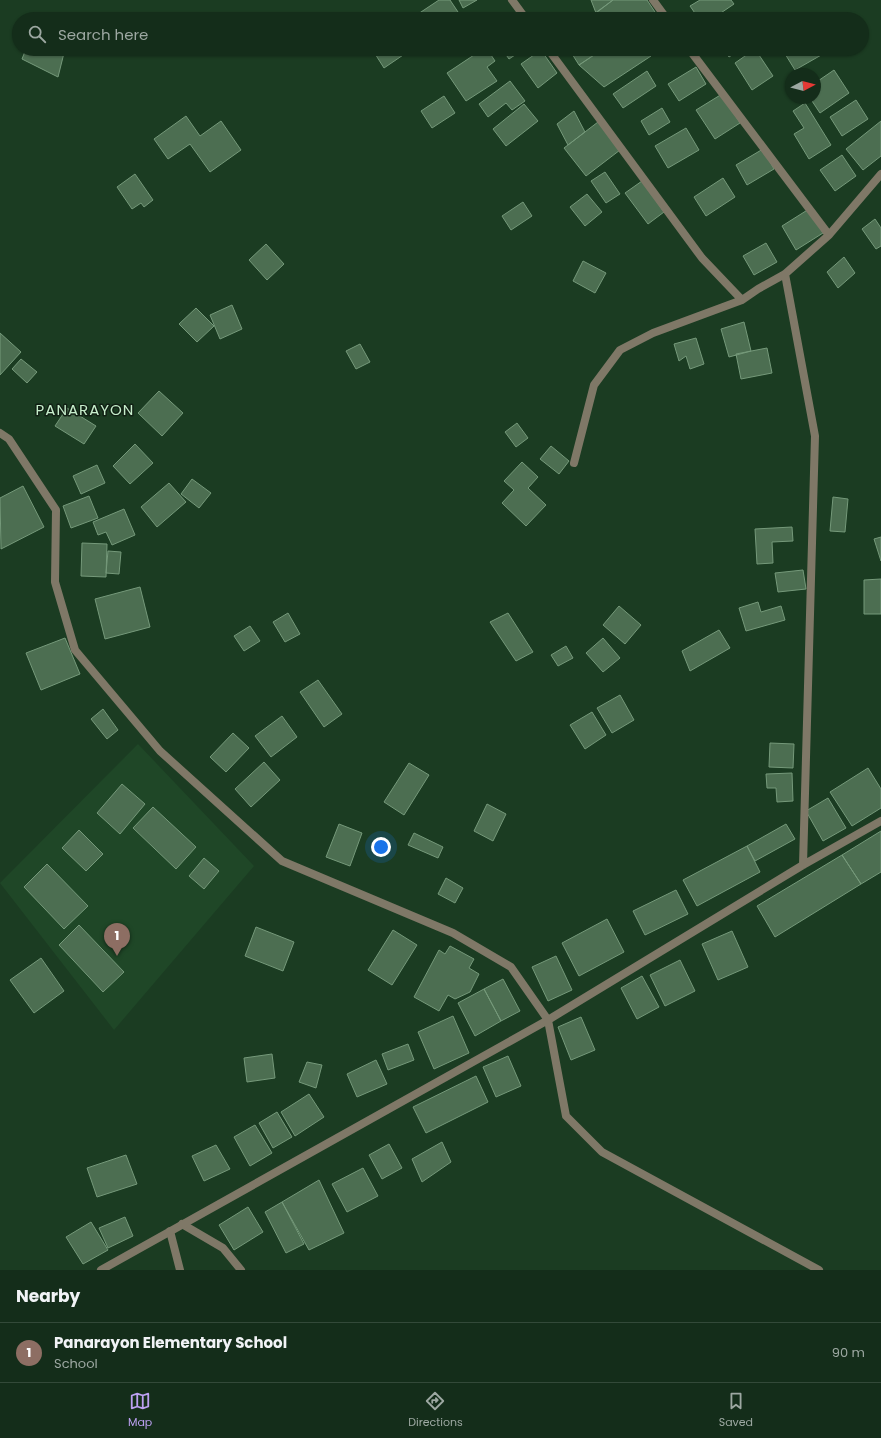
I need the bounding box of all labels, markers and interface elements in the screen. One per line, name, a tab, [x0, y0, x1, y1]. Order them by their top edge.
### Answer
search box	[12, 12, 869, 56]
icon: search	[26, 23, 48, 45]
text: Search here	[58, 24, 148, 45]
north arrow	[785, 68, 821, 104]
district label: PANARAYON	[36, 399, 134, 420]
your location	[371, 837, 391, 857]
pin: 1	[104, 923, 130, 956]
text: Nearby	[16, 1284, 80, 1308]
text: Panarayon Elementary School	[54, 1332, 287, 1353]
text: 1	[27, 1343, 31, 1362]
text: 90 m	[832, 1343, 865, 1362]
text: School	[54, 1354, 98, 1373]
tab: Map	[128, 1390, 152, 1431]
tab: Directions	[408, 1390, 463, 1431]
tab: Saved	[719, 1390, 753, 1431]

